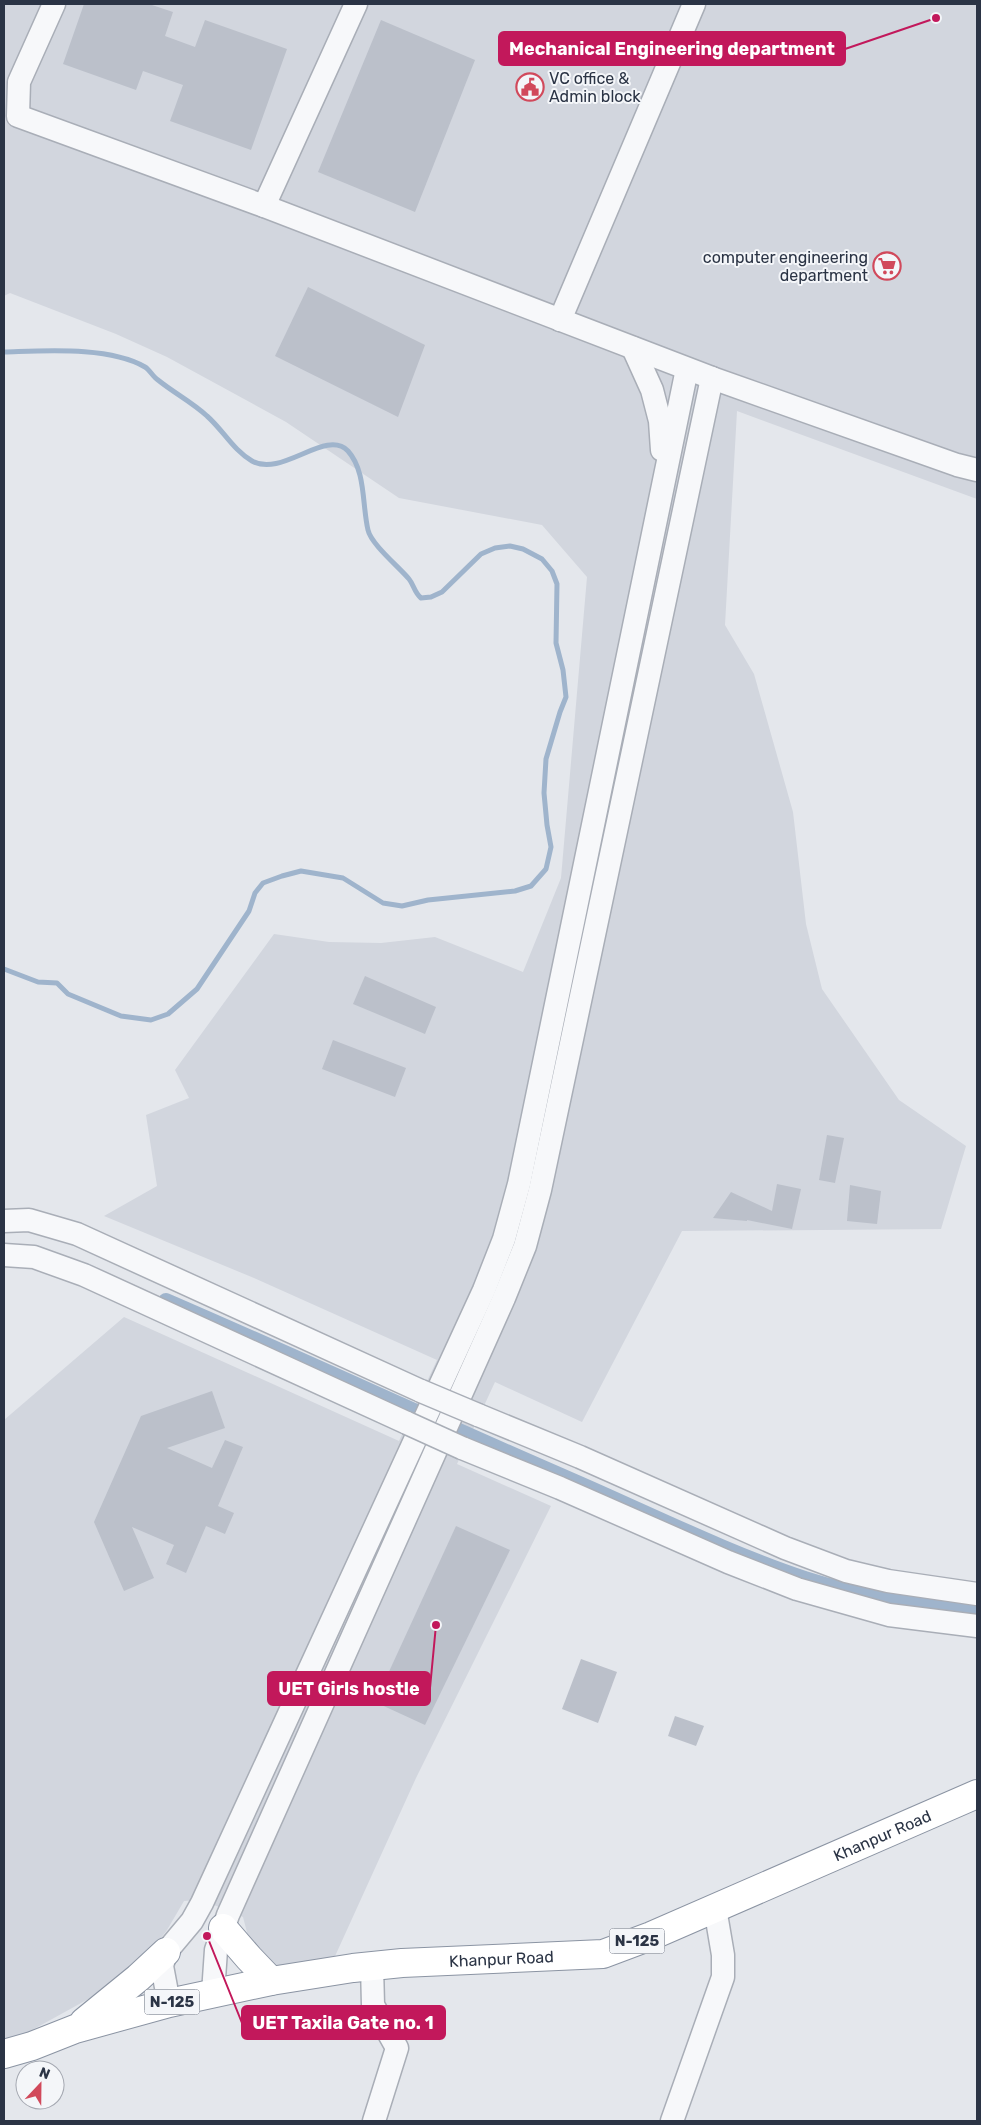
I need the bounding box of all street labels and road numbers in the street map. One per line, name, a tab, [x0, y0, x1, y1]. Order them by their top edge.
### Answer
street label: Khanpur Road	[830, 1806, 934, 1865]
road number: N-125	[610, 1928, 664, 1954]
street label: Khanpur Road	[449, 1947, 554, 1970]
road number: N-125	[144, 1990, 200, 2014]

